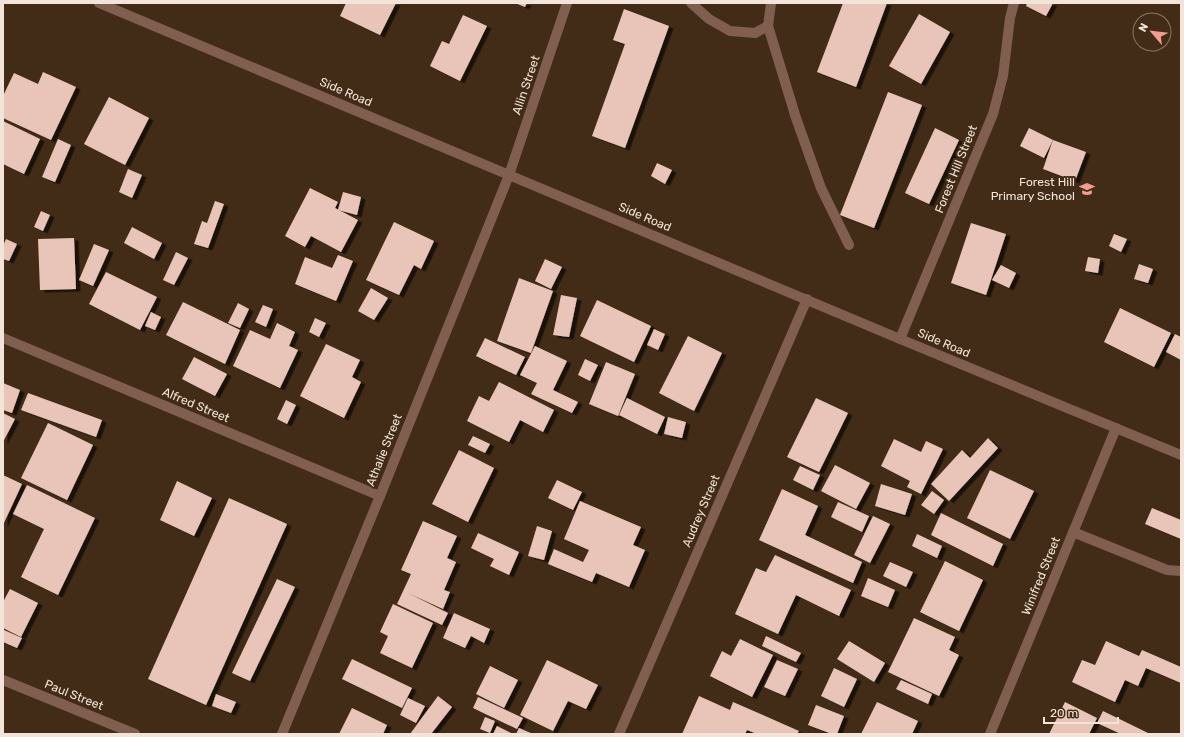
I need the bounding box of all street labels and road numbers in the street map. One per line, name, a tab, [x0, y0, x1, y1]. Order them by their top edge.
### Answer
street label: Allin Street	[509, 53, 543, 116]
street label: Side Road	[318, 75, 374, 109]
street label: Forest Hill Street	[932, 123, 980, 215]
street label: Side Road	[617, 200, 673, 234]
street label: Side Road	[916, 326, 972, 360]
street label: Alfred Street	[160, 385, 232, 426]
street label: Athalie Street	[363, 412, 405, 488]
street label: Audrey Street	[679, 472, 723, 549]
street label: Winifred Street	[1019, 535, 1063, 617]
street label: Paul Street	[43, 677, 106, 713]

